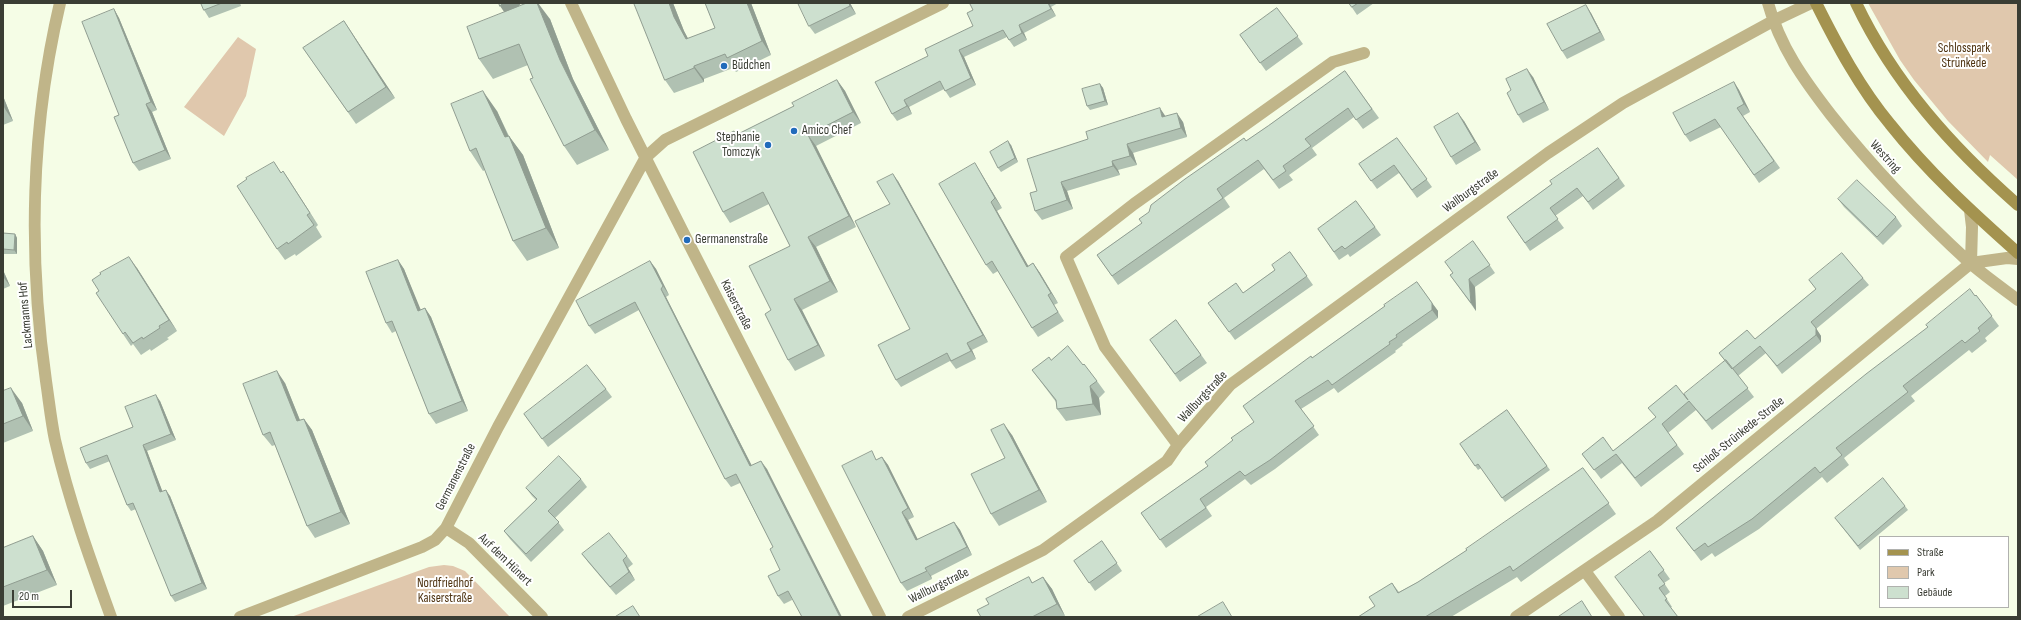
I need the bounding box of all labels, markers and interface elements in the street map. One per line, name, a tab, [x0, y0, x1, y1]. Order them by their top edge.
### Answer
park label: Schlosspark Strünkede	[1938, 41, 1990, 72]
place label: Büdchen	[732, 58, 770, 74]
marker: Büdchen	[719, 61, 729, 71]
place label: Amico Chef	[802, 123, 852, 139]
marker: Amico Chef	[789, 126, 799, 136]
place label: Stephanie Tomczyk	[716, 130, 760, 161]
street label: Westring	[1866, 137, 1904, 177]
marker: Stephanie Tomczyk	[763, 140, 773, 150]
street label: Wallburgstraße	[1440, 166, 1502, 216]
place label: Germanenstraße	[695, 232, 768, 248]
marker: Germanenstraße	[682, 235, 692, 245]
street label: Kaiserstraße	[717, 277, 755, 333]
street label: Lackmanns Hof	[15, 281, 37, 349]
street label: Wallburgstraße	[1175, 368, 1231, 426]
street label: Schloß-Strünkede-Straße	[1690, 394, 1788, 476]
street label: Germanenstraße	[432, 441, 480, 513]
street label: Auf dem Hünert	[475, 531, 535, 589]
legend	[1879, 536, 2009, 608]
text: Straße	[1917, 545, 1944, 560]
street label: Wallburgstraße	[906, 565, 972, 607]
text: Park	[1917, 565, 1935, 580]
park label: Nordfriedhof Kaiserstraße	[417, 576, 473, 607]
scale bar	[14, 582, 74, 608]
text: Gebäude	[1917, 585, 1952, 600]
text: 20 m	[19, 589, 39, 604]

